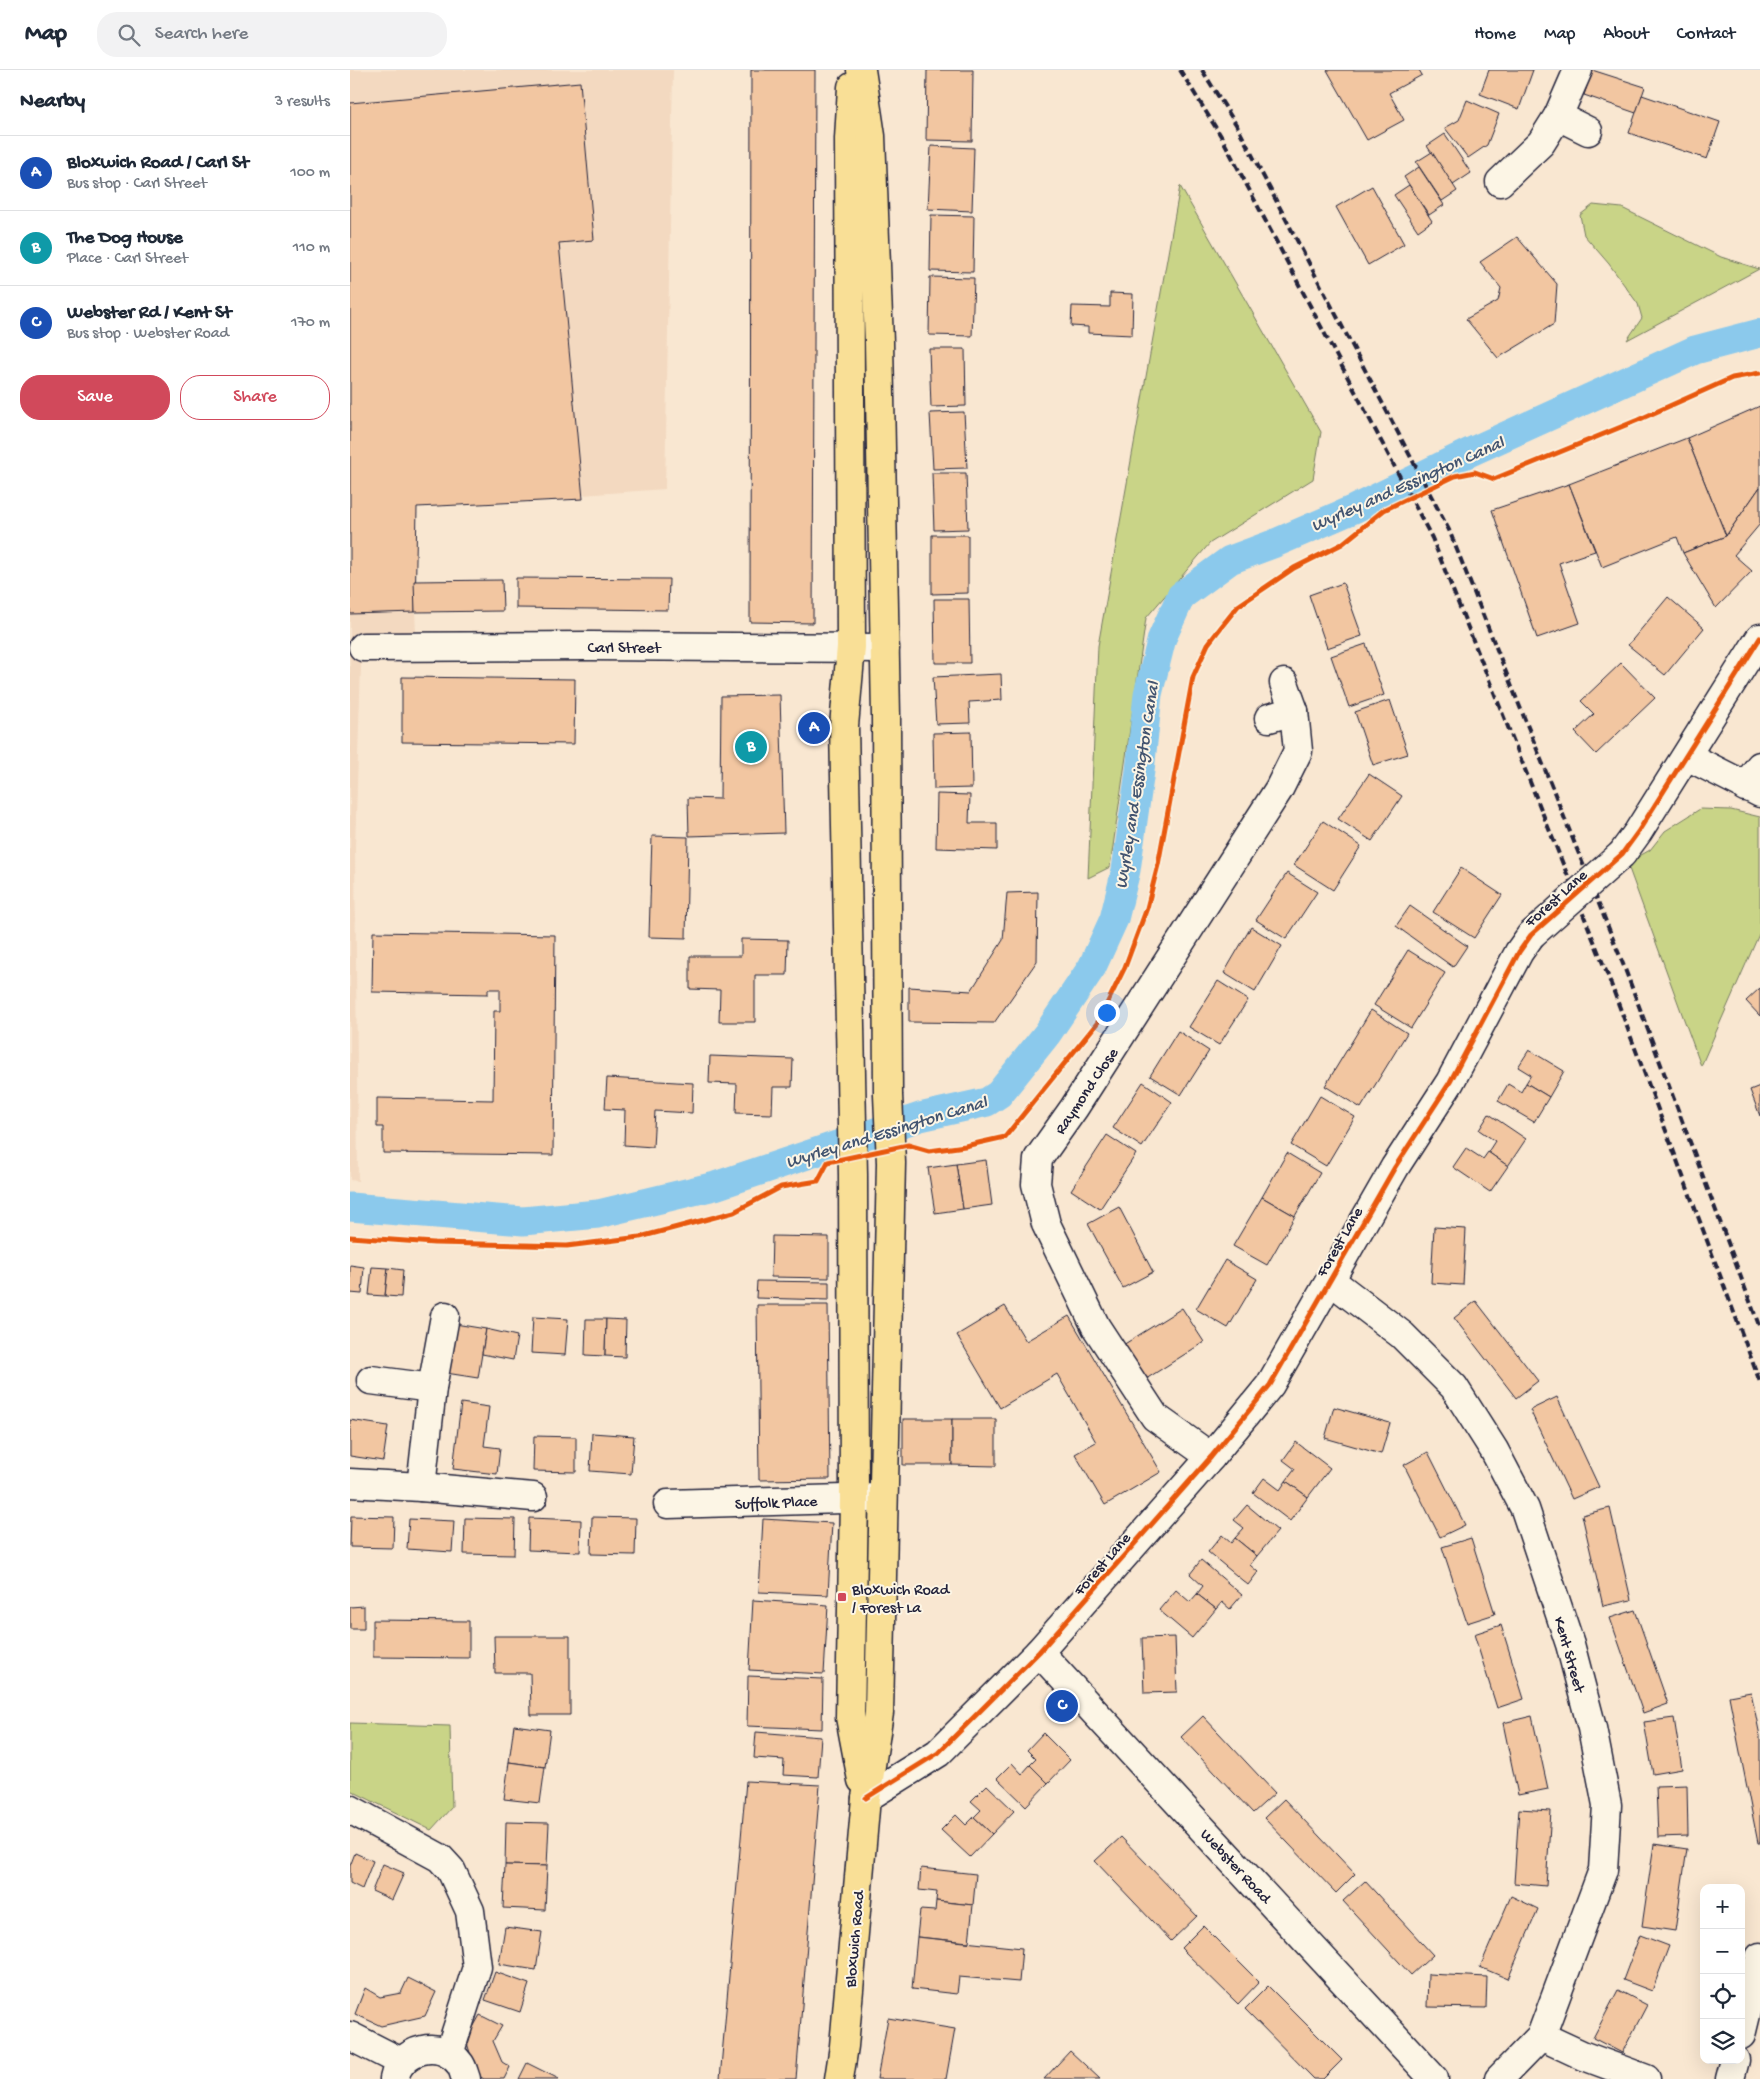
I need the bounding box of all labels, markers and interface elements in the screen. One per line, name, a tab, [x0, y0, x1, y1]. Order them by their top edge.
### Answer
search box	[97, 12, 447, 57]
text: Map	[25, 20, 67, 49]
icon: search	[115, 21, 143, 49]
text: Search here	[155, 23, 248, 46]
text: Home	[1474, 24, 1516, 45]
text: Map	[1544, 24, 1575, 45]
text: About	[1603, 24, 1649, 45]
text: Contact	[1677, 24, 1735, 45]
text: Nearby	[20, 90, 85, 115]
text: 3 results	[275, 93, 330, 112]
text: Bloxwich Road / Carl St	[67, 152, 249, 175]
text: A	[31, 164, 41, 183]
text: 100 m	[290, 164, 330, 183]
text: Bus stop · Carl Street	[67, 175, 207, 194]
text: The Dog House	[67, 227, 183, 250]
text: B	[32, 239, 40, 258]
text: 110 m	[293, 239, 330, 258]
text: Place · Carl Street	[67, 250, 188, 269]
text: Webster Rd / Kent St	[67, 302, 232, 325]
text: C	[32, 314, 40, 333]
text: 170 m	[291, 314, 330, 333]
text: Bus stop · Webster Road	[67, 325, 229, 344]
button: Save	[20, 375, 170, 420]
button: Share	[180, 375, 330, 420]
water label: Wyrley and Essington Canal	[1308, 433, 1509, 537]
street label: Carl Street	[587, 640, 662, 659]
water label: Wyrley and Essington Canal	[1112, 679, 1165, 890]
pin: A	[798, 709, 830, 747]
pin: B	[735, 728, 767, 766]
street label: Forest Lane	[1522, 866, 1593, 933]
your location	[1094, 1000, 1120, 1026]
street label: Raymond Close	[1052, 1044, 1124, 1139]
water label: Wyrley and Essington Canal	[784, 1092, 991, 1174]
street label: Forest Lane	[1313, 1204, 1369, 1282]
street label: Suffolk Place	[735, 1494, 818, 1515]
street label: Forest Lane	[1070, 1529, 1137, 1601]
place label: Bloxwich Road / Forest La	[851, 1582, 951, 1619]
marker: Bloxwich Road / Forest La	[836, 1591, 848, 1603]
street label: Kent Street	[1548, 1615, 1588, 1696]
pin: C	[1046, 1687, 1078, 1725]
street label: Webster Road	[1195, 1826, 1275, 1910]
map controls	[1700, 1884, 1745, 2064]
button: +	[1700, 1884, 1745, 1929]
street label: Bloxwich Road	[843, 1889, 870, 1989]
button: −	[1700, 1929, 1745, 1974]
button: locate	[1700, 1974, 1745, 2019]
button: layers	[1700, 2019, 1745, 2064]

